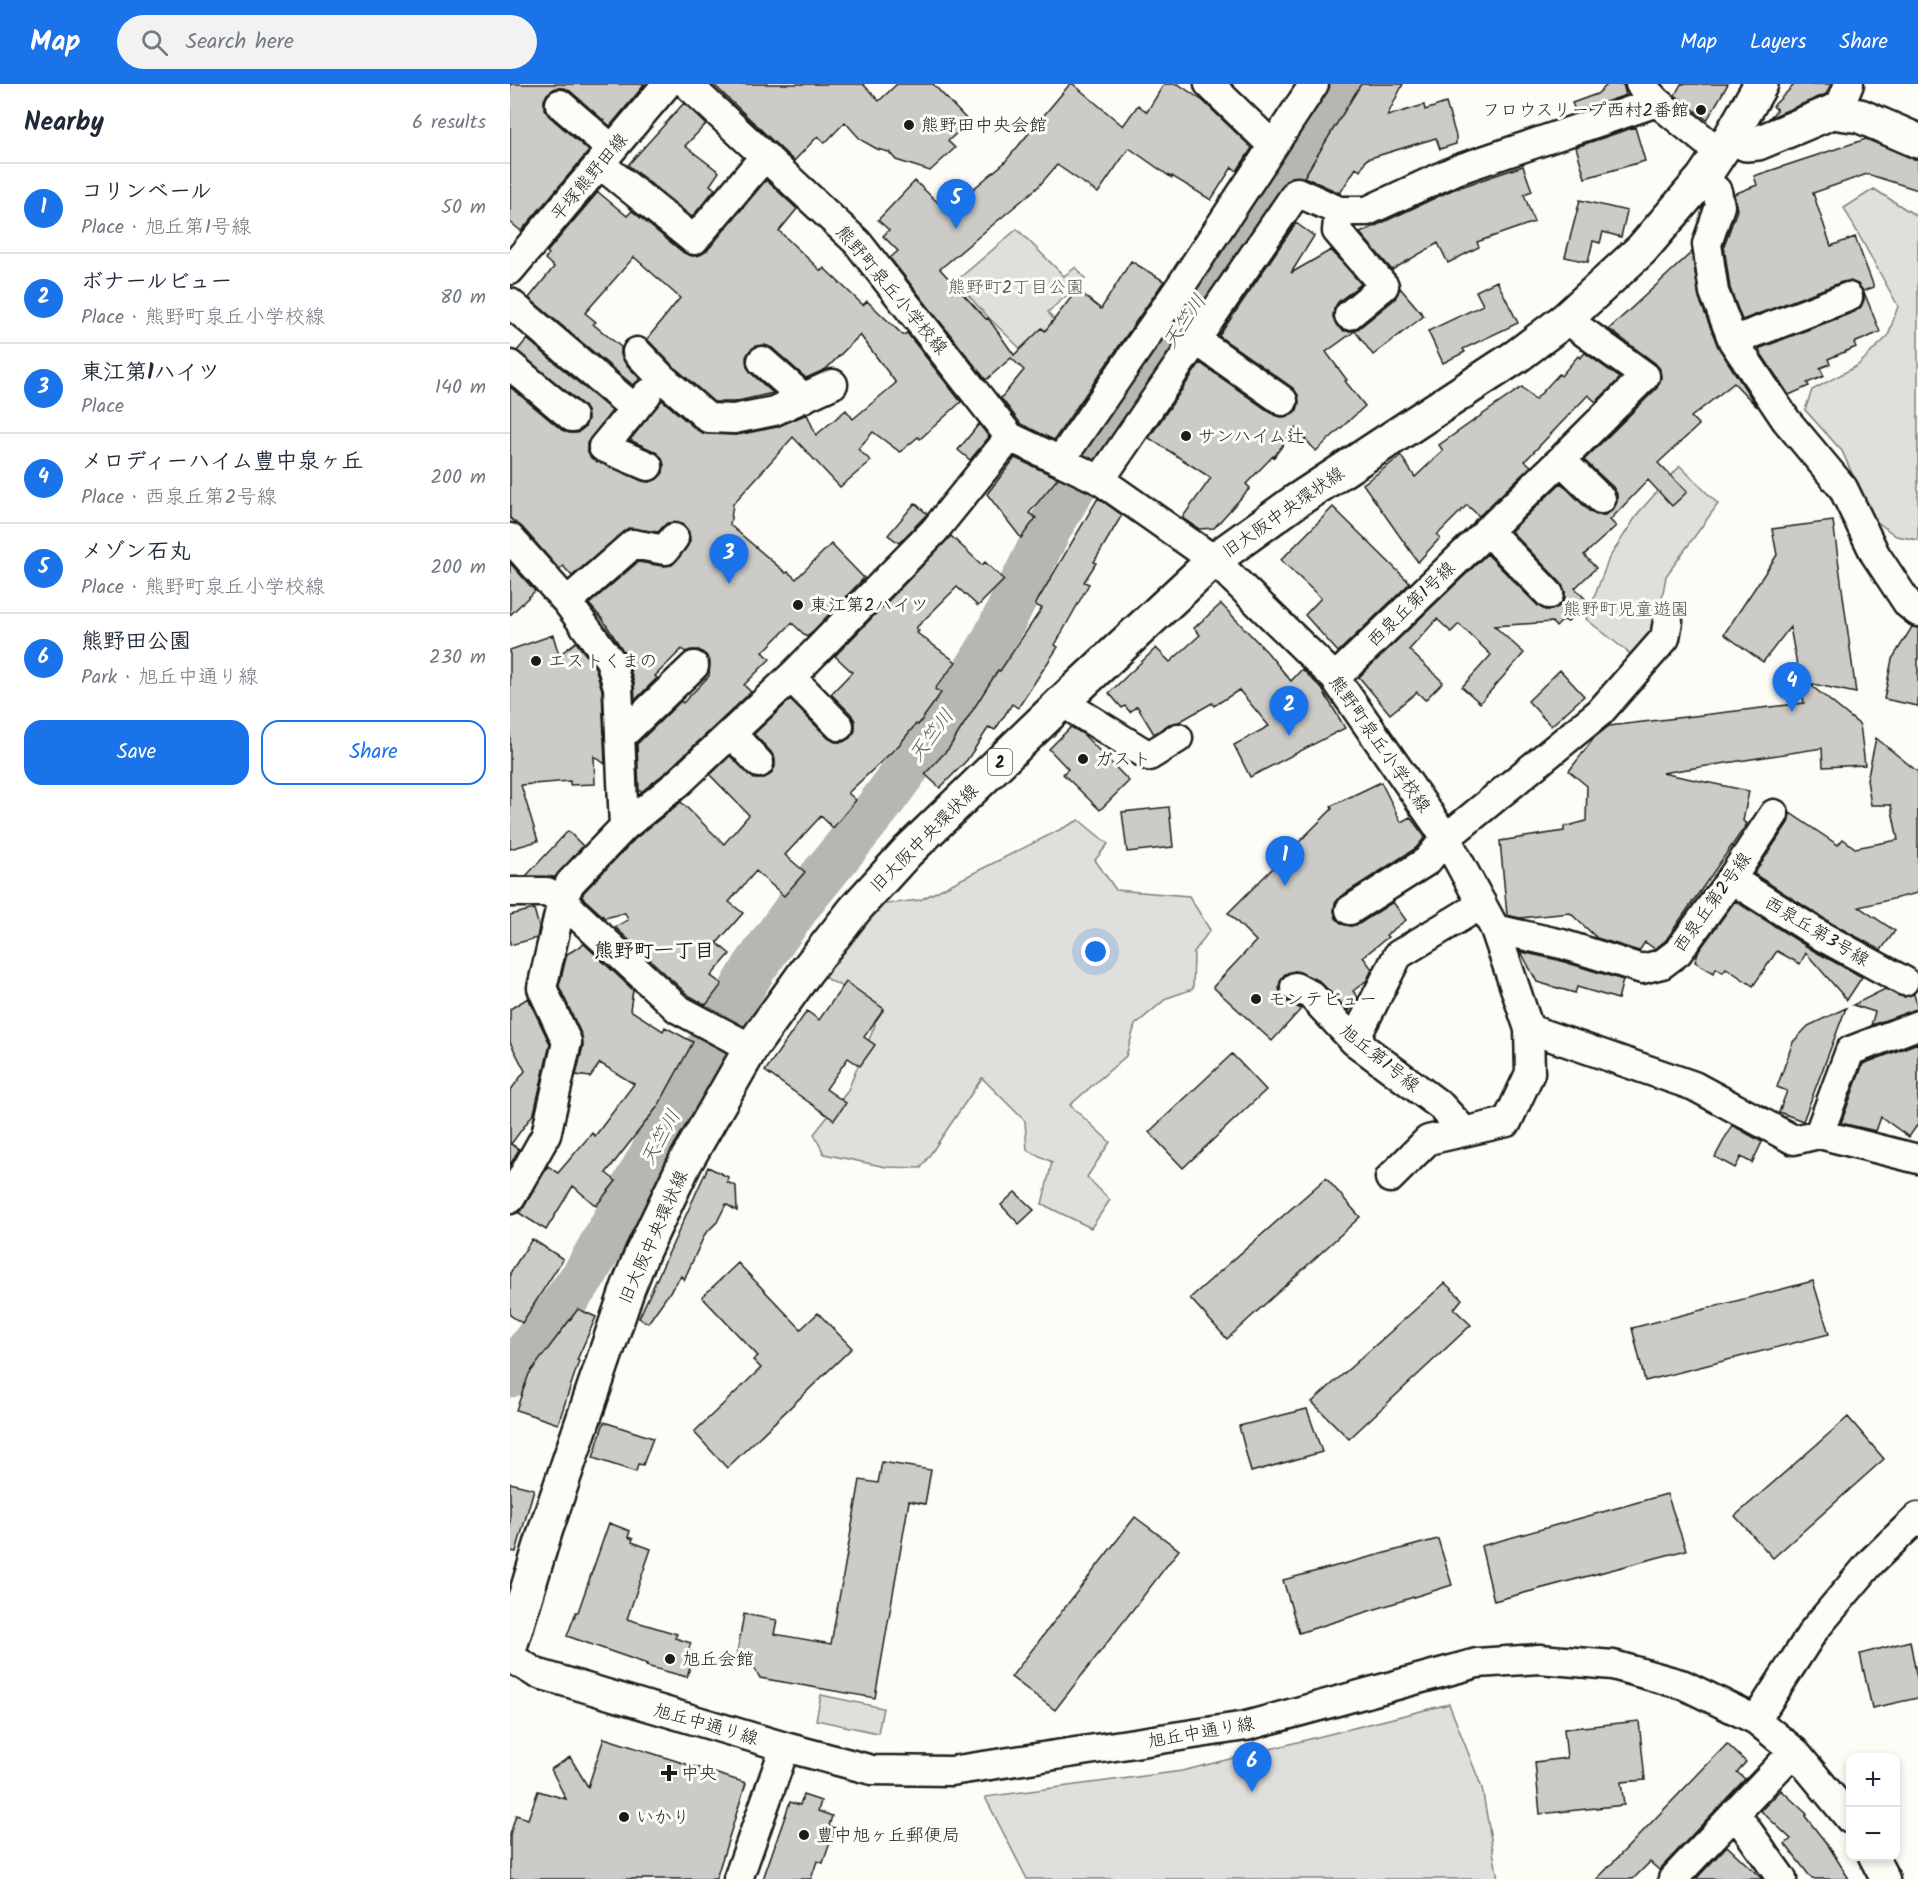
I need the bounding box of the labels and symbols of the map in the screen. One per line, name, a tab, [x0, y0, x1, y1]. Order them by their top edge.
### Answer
place label: フロウスリープ西村2番館	[1482, 97, 1689, 126]
marker: フロウスリープ西村2番館	[1694, 103, 1708, 117]
place label: 熊野田中央会館	[921, 112, 1047, 141]
marker: 熊野田中央会館	[902, 118, 916, 132]
street label: 平塚熊野田線	[544, 127, 636, 229]
pin: 5	[936, 180, 976, 229]
street label: 熊野町泉丘小学校線	[828, 220, 954, 362]
park label: 熊野町2丁目公園	[948, 274, 1084, 303]
water label: 天竺川	[1156, 288, 1216, 356]
place label: サンハイム辻	[1198, 423, 1305, 452]
marker: サンハイム辻	[1179, 429, 1193, 443]
street label: 旧大阪中央環状線	[1217, 460, 1351, 566]
pin: 3	[710, 534, 748, 584]
street label: 西泉丘第1号線	[1361, 555, 1463, 655]
place label: 東江第2ハイツ	[810, 592, 928, 621]
park label: 熊野町児童遊園	[1563, 596, 1689, 625]
marker: 東江第2ハイツ	[791, 598, 805, 612]
place label: エストくまの	[548, 648, 657, 677]
marker: エストくまの	[529, 654, 543, 668]
pin: 4	[1772, 662, 1812, 712]
street label: 熊野町泉丘小学校線	[1320, 670, 1437, 820]
pin: 2	[1270, 686, 1308, 736]
water label: 天竺川	[902, 703, 963, 770]
place label: ガスト	[1095, 746, 1151, 775]
road number: 2	[988, 749, 1012, 775]
marker: ガスト	[1076, 752, 1090, 766]
street label: 旧大阪中央環状線	[864, 778, 986, 900]
pin: 1	[1266, 836, 1304, 886]
street label: 西泉丘第2号線	[1667, 846, 1760, 959]
street label: 西泉丘第3号線	[1758, 889, 1874, 975]
district label: 熊野町一丁目	[594, 936, 714, 968]
your location	[1081, 937, 1110, 966]
place label: モンテビュー	[1268, 986, 1377, 1015]
marker: モンテビュー	[1249, 992, 1263, 1006]
street label: 旭丘第1号線	[1333, 1018, 1425, 1101]
water label: 天竺川	[633, 1104, 690, 1172]
street label: 旧大阪中央環状線	[612, 1166, 697, 1309]
place label: 旭丘会館	[682, 1646, 754, 1675]
marker: 旭丘会館	[663, 1652, 677, 1666]
street label: 旭丘中通り線	[650, 1697, 761, 1754]
street label: 旭丘中通り線	[1146, 1710, 1257, 1757]
pin: 6	[1232, 1742, 1272, 1792]
place label: 中央	[681, 1760, 717, 1789]
marker: 中央	[662, 1766, 676, 1780]
place label: いかり	[636, 1804, 690, 1833]
marker: いかり	[617, 1810, 631, 1824]
place label: 豊中旭ヶ丘郵便局	[816, 1822, 960, 1851]
marker: 豊中旭ヶ丘郵便局	[797, 1828, 811, 1842]

